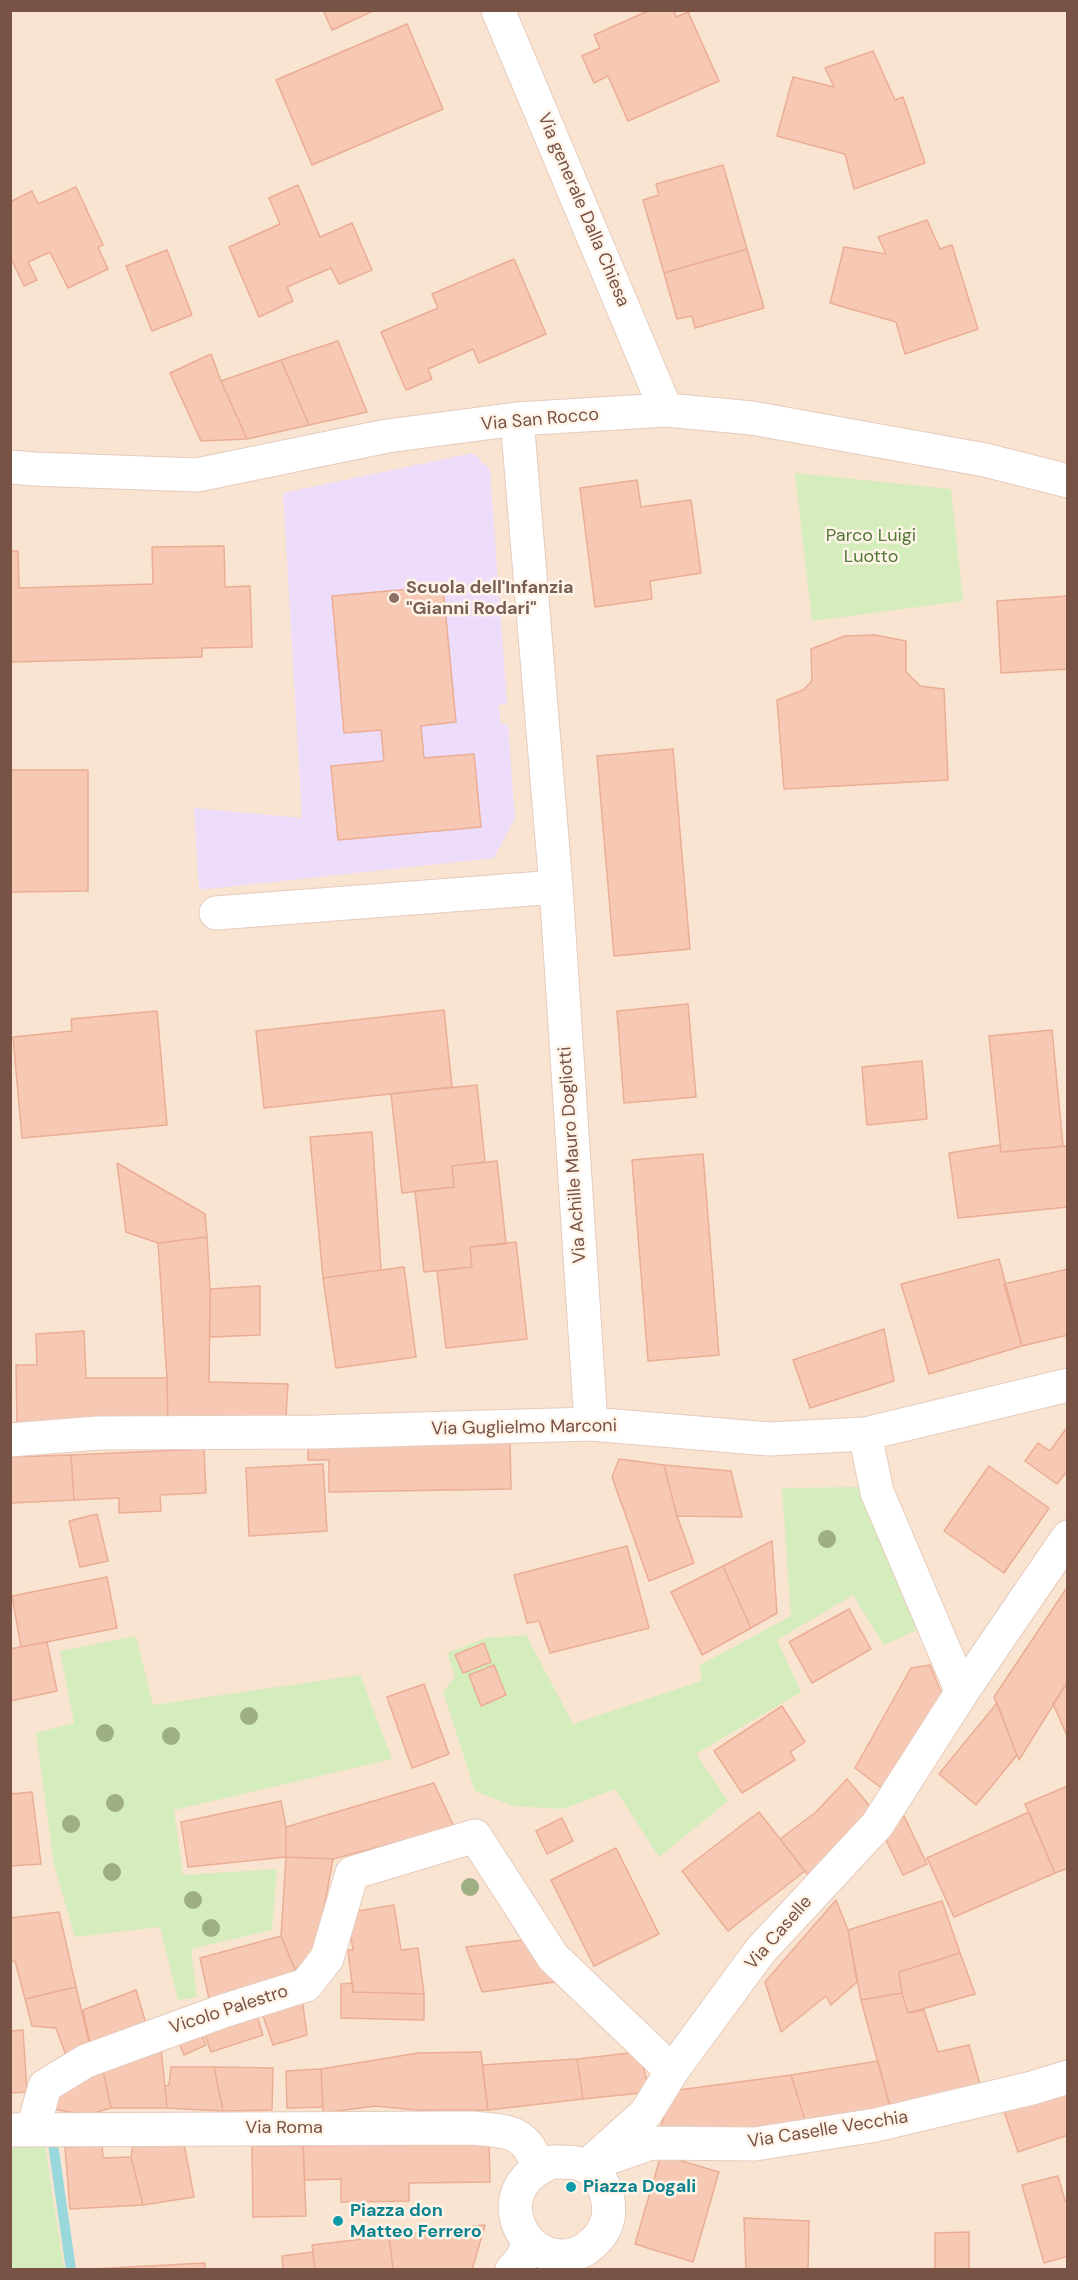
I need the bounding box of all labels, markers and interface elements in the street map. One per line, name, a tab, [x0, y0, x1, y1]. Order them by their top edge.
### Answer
street label: Via generale Dalla Chiesa	[532, 110, 634, 310]
street label: Via San Rocco	[480, 404, 600, 436]
park label: Parco Luigi Luotto	[826, 525, 916, 568]
place label: Scuola dell'Infanzia "Gianni Rodari"	[406, 577, 574, 620]
marker: Scuola dell'Infanzia "Gianni Rodari"	[387, 591, 401, 605]
street label: Via Achille Mauro Dogliotti	[555, 1046, 591, 1264]
street label: Via Guglielmo Marconi	[431, 1416, 617, 1440]
street label: Via Caselle	[741, 1892, 817, 1974]
street label: Vicolo Palestro	[167, 1981, 291, 2039]
street label: Via Caselle Vecchia	[746, 2107, 910, 2153]
street label: Via Roma	[245, 2117, 323, 2139]
place label: Piazza Dogali	[583, 2176, 696, 2198]
marker: Piazza Dogali	[564, 2180, 578, 2194]
place label: Piazza don Matteo Ferrero	[350, 2200, 482, 2242]
marker: Piazza don Matteo Ferrero	[331, 2214, 345, 2228]

